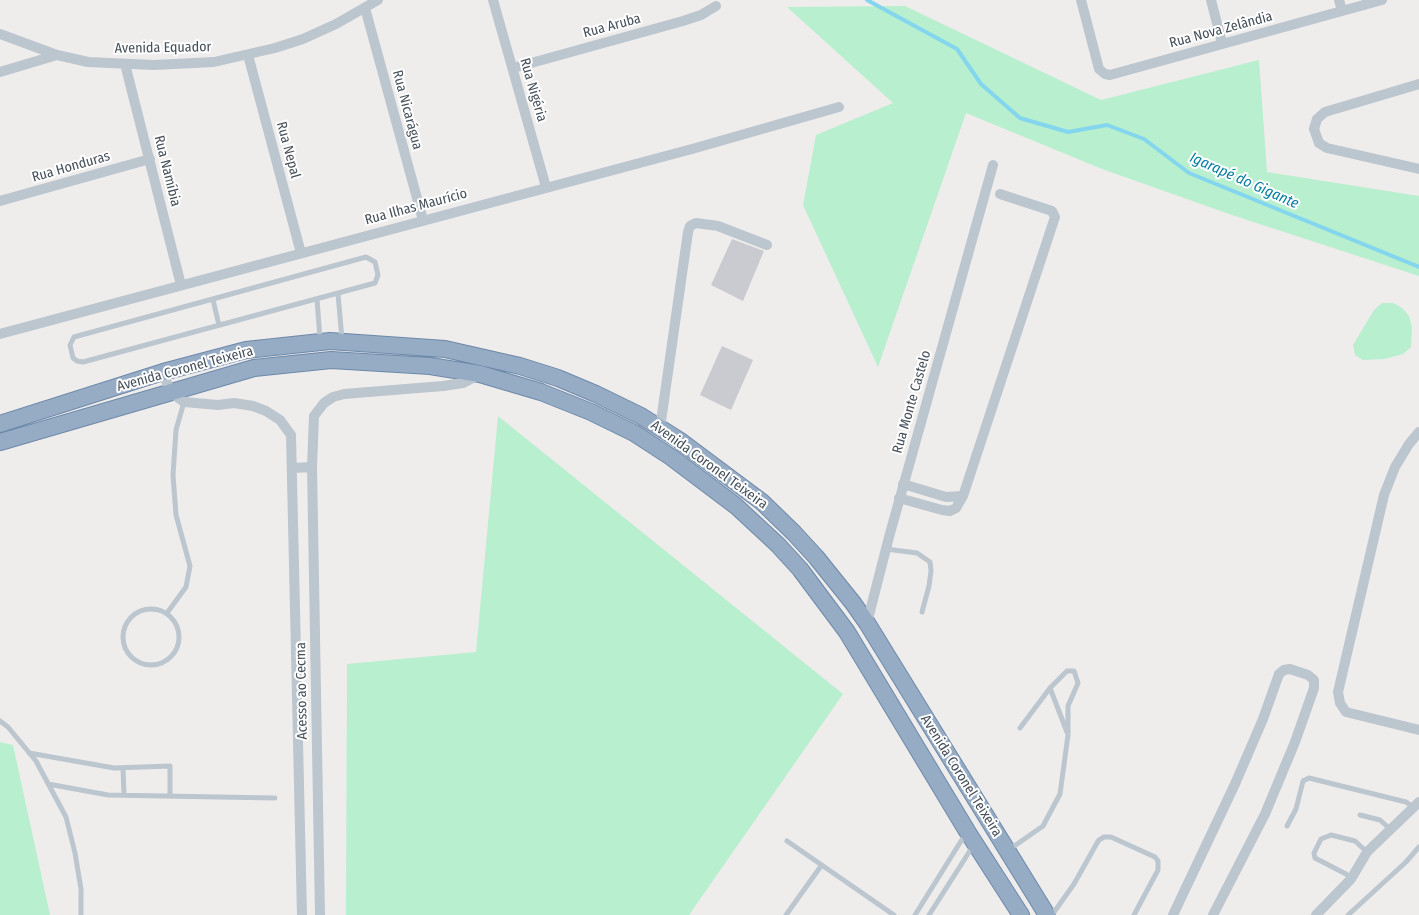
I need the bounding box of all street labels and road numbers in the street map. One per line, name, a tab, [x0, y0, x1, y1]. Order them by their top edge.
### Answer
street label: Rua Nova Zelândia	[1168, 8, 1274, 52]
street label: Rua Aruba	[581, 10, 643, 42]
street label: Avenida Equador	[114, 39, 212, 57]
street label: Rua Nigéria	[516, 56, 550, 124]
street label: Rua Nicarágua	[388, 68, 426, 152]
street label: Rua Nepal	[272, 120, 304, 180]
street label: Rua Namíbia	[150, 134, 184, 208]
street label: Rua Honduras	[30, 148, 112, 186]
street label: Rua Ilhas Maurício	[363, 185, 469, 229]
street label: Avenida Coronel Teixeira	[115, 343, 255, 395]
street label: Rua Monte Castelo	[889, 349, 935, 455]
street label: Avenida Coronel Teixeira	[647, 417, 771, 513]
street label: Acesso ao Cecma	[293, 642, 311, 740]
street label: Avenida Coronel Teixeira	[917, 712, 1005, 840]

